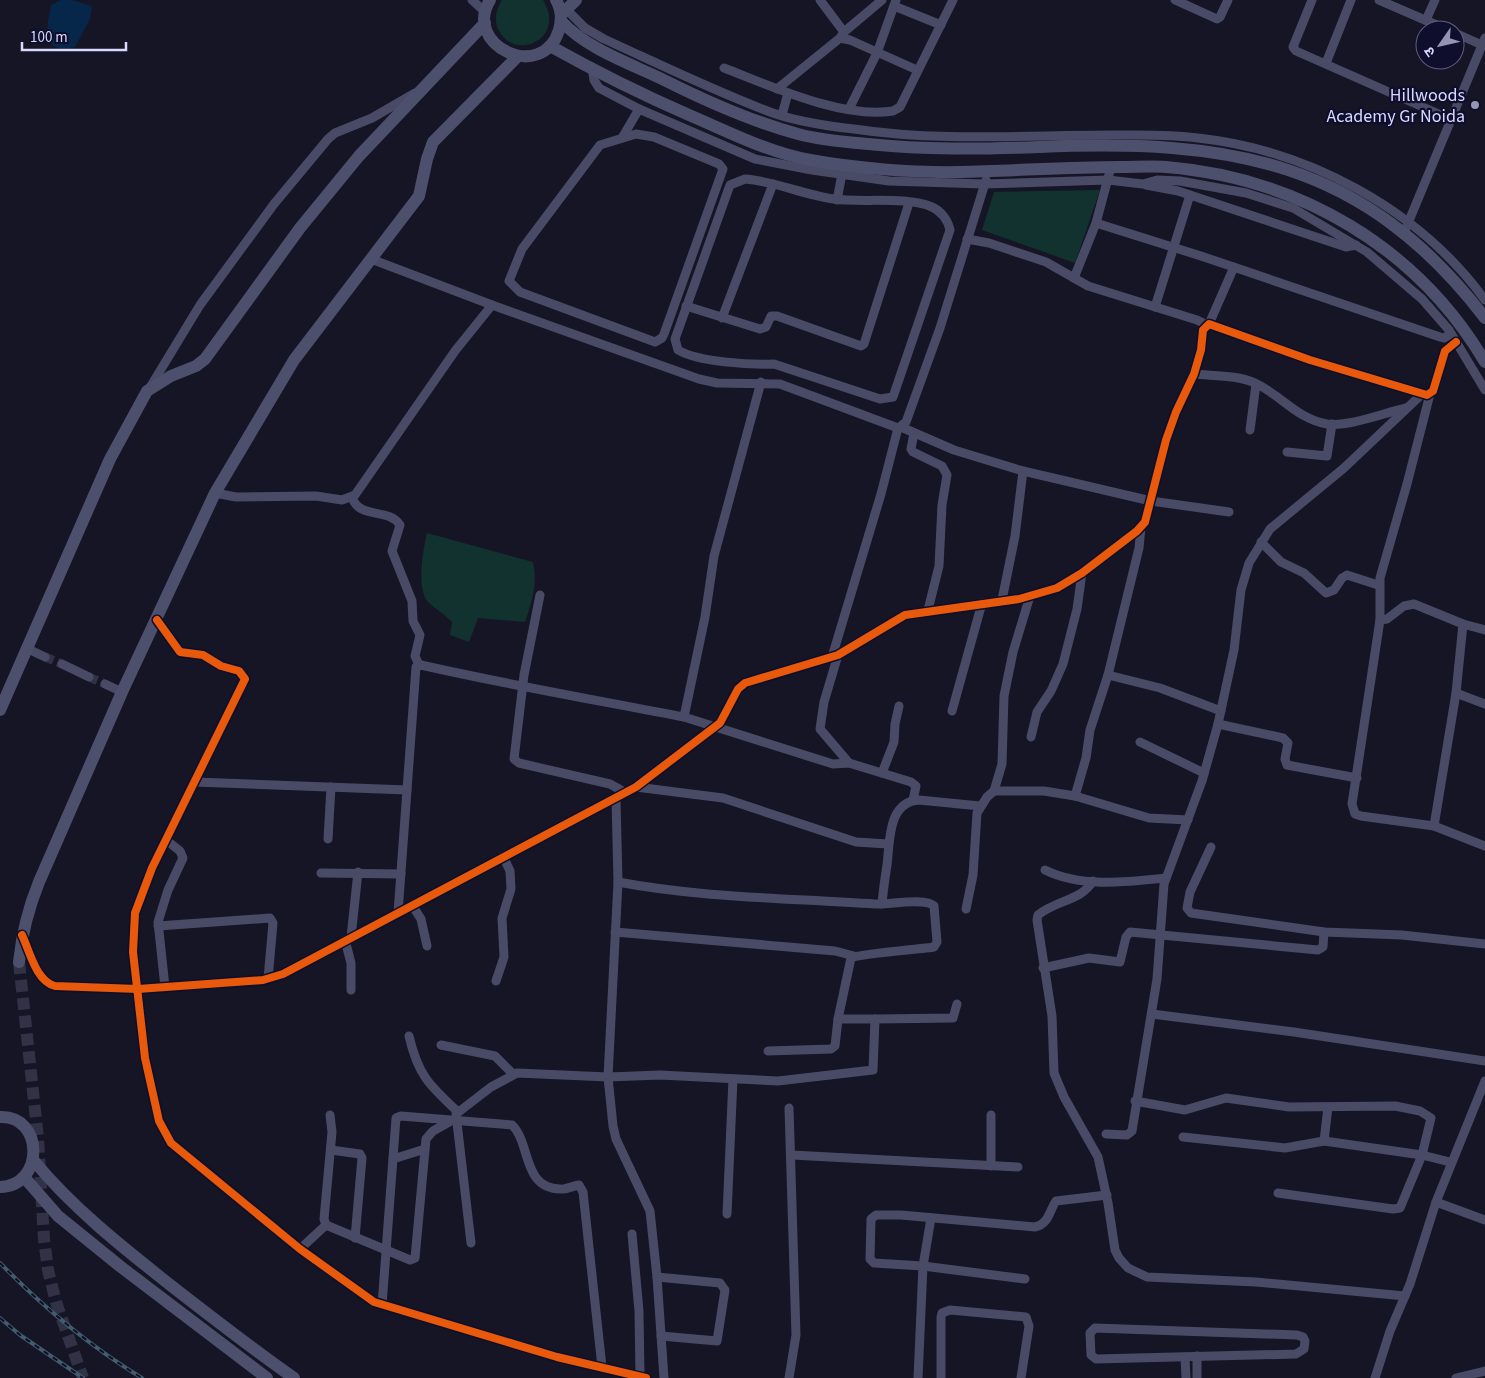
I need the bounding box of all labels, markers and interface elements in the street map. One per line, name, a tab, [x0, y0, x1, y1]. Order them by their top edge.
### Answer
scale bar	[22, 20, 126, 52]
north arrow	[1415, 20, 1465, 70]
text: 100 m	[30, 27, 68, 48]
text: उ	[1419, 42, 1441, 61]
place label: Hillwoods Academy Gr Noida	[1326, 83, 1465, 129]
marker: Hillwoods Academy Gr Noida	[1469, 99, 1481, 111]

